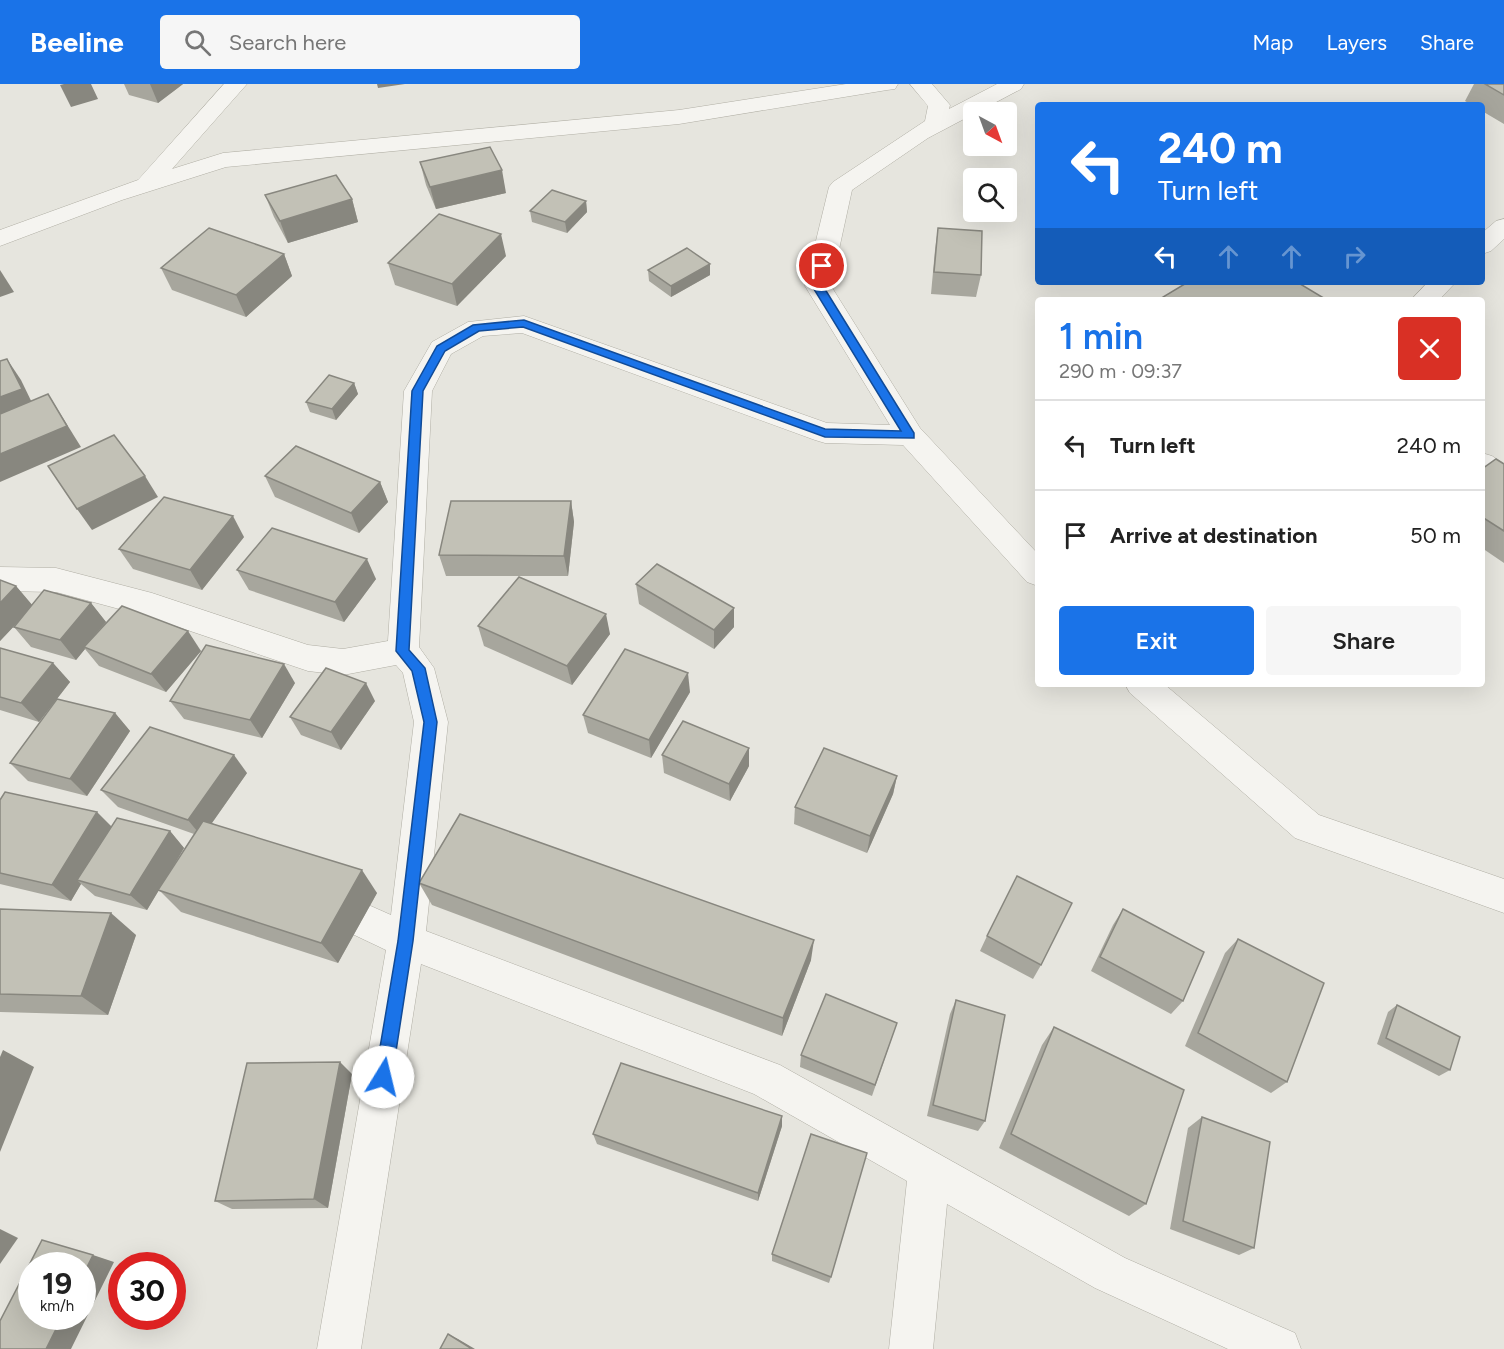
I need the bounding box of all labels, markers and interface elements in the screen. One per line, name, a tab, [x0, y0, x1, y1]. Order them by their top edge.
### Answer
search box	[160, 15, 580, 69]
text: Beeline	[30, 25, 124, 59]
icon: search	[181, 26, 214, 59]
text: Search here	[229, 29, 346, 56]
text: Map	[1253, 30, 1293, 55]
text: Layers	[1326, 30, 1387, 55]
text: Share	[1420, 30, 1474, 55]
north arrow	[963, 102, 1017, 156]
map controls	[963, 102, 1017, 222]
text: 240 m	[1158, 123, 1283, 174]
icon: left	[1059, 126, 1137, 204]
button: search	[963, 168, 1017, 222]
text: Turn left	[1158, 174, 1258, 207]
pin	[796, 240, 847, 291]
icon: left	[1149, 240, 1182, 273]
icon: ahead	[1212, 240, 1245, 273]
icon: ahead	[1275, 240, 1308, 273]
icon: right	[1338, 240, 1371, 273]
icon: arrive	[805, 249, 838, 282]
text: 1 min	[1059, 315, 1143, 358]
button: close	[1398, 317, 1461, 380]
text: 290 m · 09:37	[1059, 359, 1182, 383]
icon: left	[1059, 429, 1092, 462]
text: Turn left	[1110, 432, 1196, 459]
text: 240 m	[1397, 432, 1461, 459]
icon: arrive	[1059, 519, 1092, 552]
text: Arrive at destination	[1110, 522, 1318, 549]
text: 50 m	[1410, 522, 1461, 549]
button: Exit	[1059, 606, 1254, 675]
button: Share	[1266, 606, 1461, 675]
position arrow	[351, 1045, 415, 1109]
speed limit sign: 30	[108, 1252, 186, 1330]
text: 19	[42, 1265, 72, 1302]
text: km/h	[40, 1297, 74, 1315]

